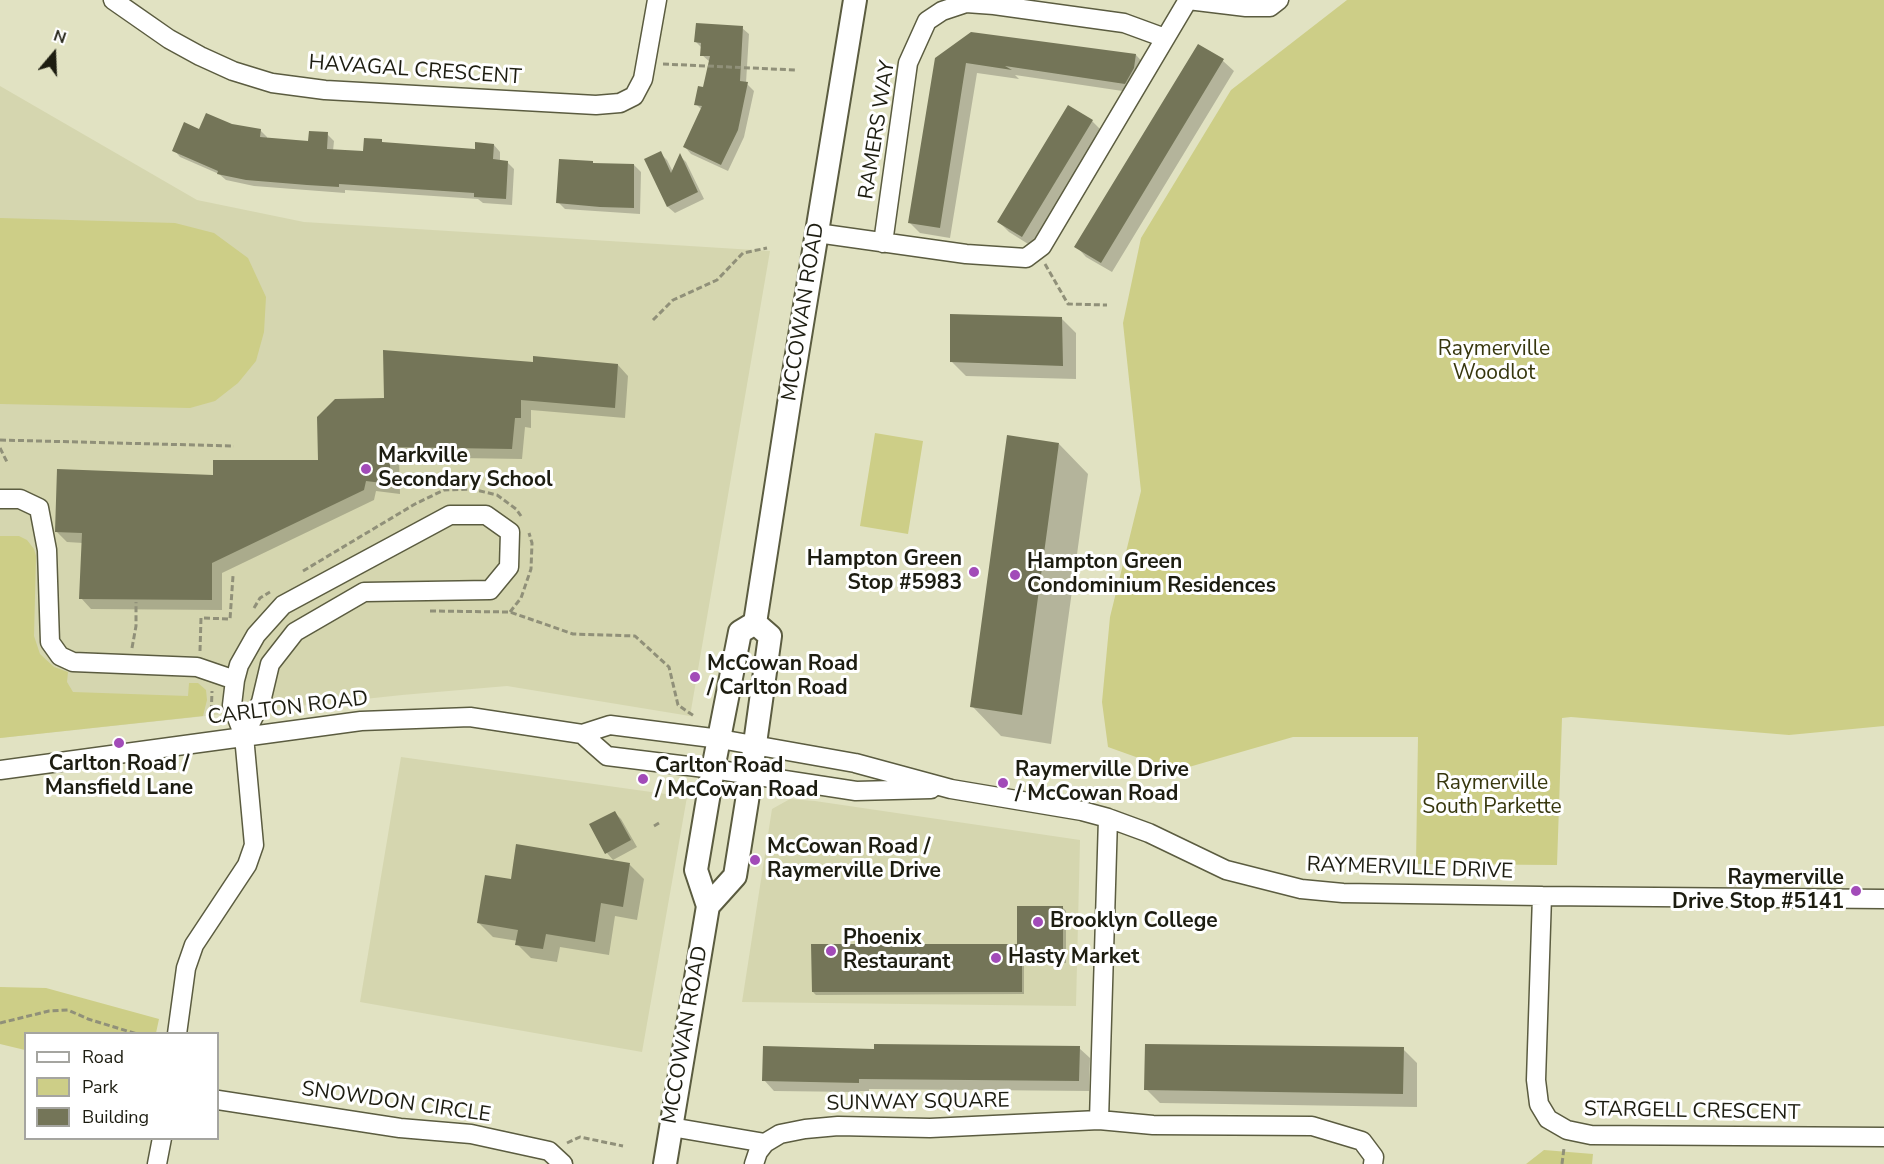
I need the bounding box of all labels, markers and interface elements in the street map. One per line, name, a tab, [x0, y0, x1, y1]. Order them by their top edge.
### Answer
north arrow	[24, 24, 84, 84]
text: N	[51, 25, 69, 49]
street label: HAVAGAL CRESCENT	[308, 51, 522, 91]
street label: RAMERS WAY	[855, 59, 901, 201]
street label: MCCOWAN ROAD	[777, 221, 831, 403]
park label: Raymerville Woodlot	[1438, 337, 1550, 387]
place label: Markville Secondary School	[378, 444, 553, 494]
marker: Markville Secondary School	[359, 462, 373, 476]
place label: Hampton Green Stop #5983	[807, 547, 962, 597]
place label: Hampton Green Condominium Residences	[1027, 550, 1276, 600]
marker: Hampton Green Stop #5983	[967, 565, 981, 579]
marker: Hampton Green Condominium Residences	[1008, 568, 1022, 582]
place label: McCowan Road / Carlton Road	[707, 652, 858, 702]
marker: McCowan Road / Carlton Road	[688, 670, 702, 684]
street label: CARLTON ROAD	[206, 687, 370, 731]
marker: Carlton Road / Mansfield Lane	[112, 736, 126, 750]
place label: Carlton Road / Mansfield Lane	[45, 752, 193, 802]
place label: Carlton Road / McCowan Road	[655, 754, 818, 804]
place label: Raymerville Drive / McCowan Road	[1015, 758, 1189, 808]
park label: Raymerville South Parkette	[1422, 771, 1562, 821]
marker: Carlton Road / McCowan Road	[636, 772, 650, 786]
marker: Raymerville Drive / McCowan Road	[996, 776, 1010, 790]
place label: McCowan Road / Raymerville Drive	[767, 835, 941, 885]
marker: McCowan Road / Raymerville Drive	[748, 853, 762, 867]
street label: RAYMERVILLE DRIVE	[1306, 853, 1514, 885]
place label: Raymerville Drive Stop #5141	[1672, 866, 1844, 916]
marker: Raymerville Drive Stop #5141	[1849, 884, 1863, 898]
place label: Brooklyn College	[1050, 909, 1218, 935]
marker: Brooklyn College	[1031, 915, 1045, 929]
place label: Phoenix Restaurant	[843, 926, 950, 976]
street label: MCCOWAN ROAD	[658, 944, 714, 1126]
marker: Phoenix Restaurant	[824, 944, 838, 958]
place label: Hasty Market	[1008, 945, 1139, 971]
marker: Hasty Market	[989, 951, 1003, 965]
legend	[24, 1032, 219, 1140]
text: Road	[82, 1045, 124, 1069]
text: Park	[82, 1075, 118, 1099]
street label: SNOWDON CIRCLE	[300, 1077, 492, 1129]
street label: SUNWAY SQUARE	[826, 1089, 1010, 1117]
street label: STARGELL CRESCENT	[1584, 1098, 1800, 1126]
text: Building	[82, 1105, 149, 1129]

